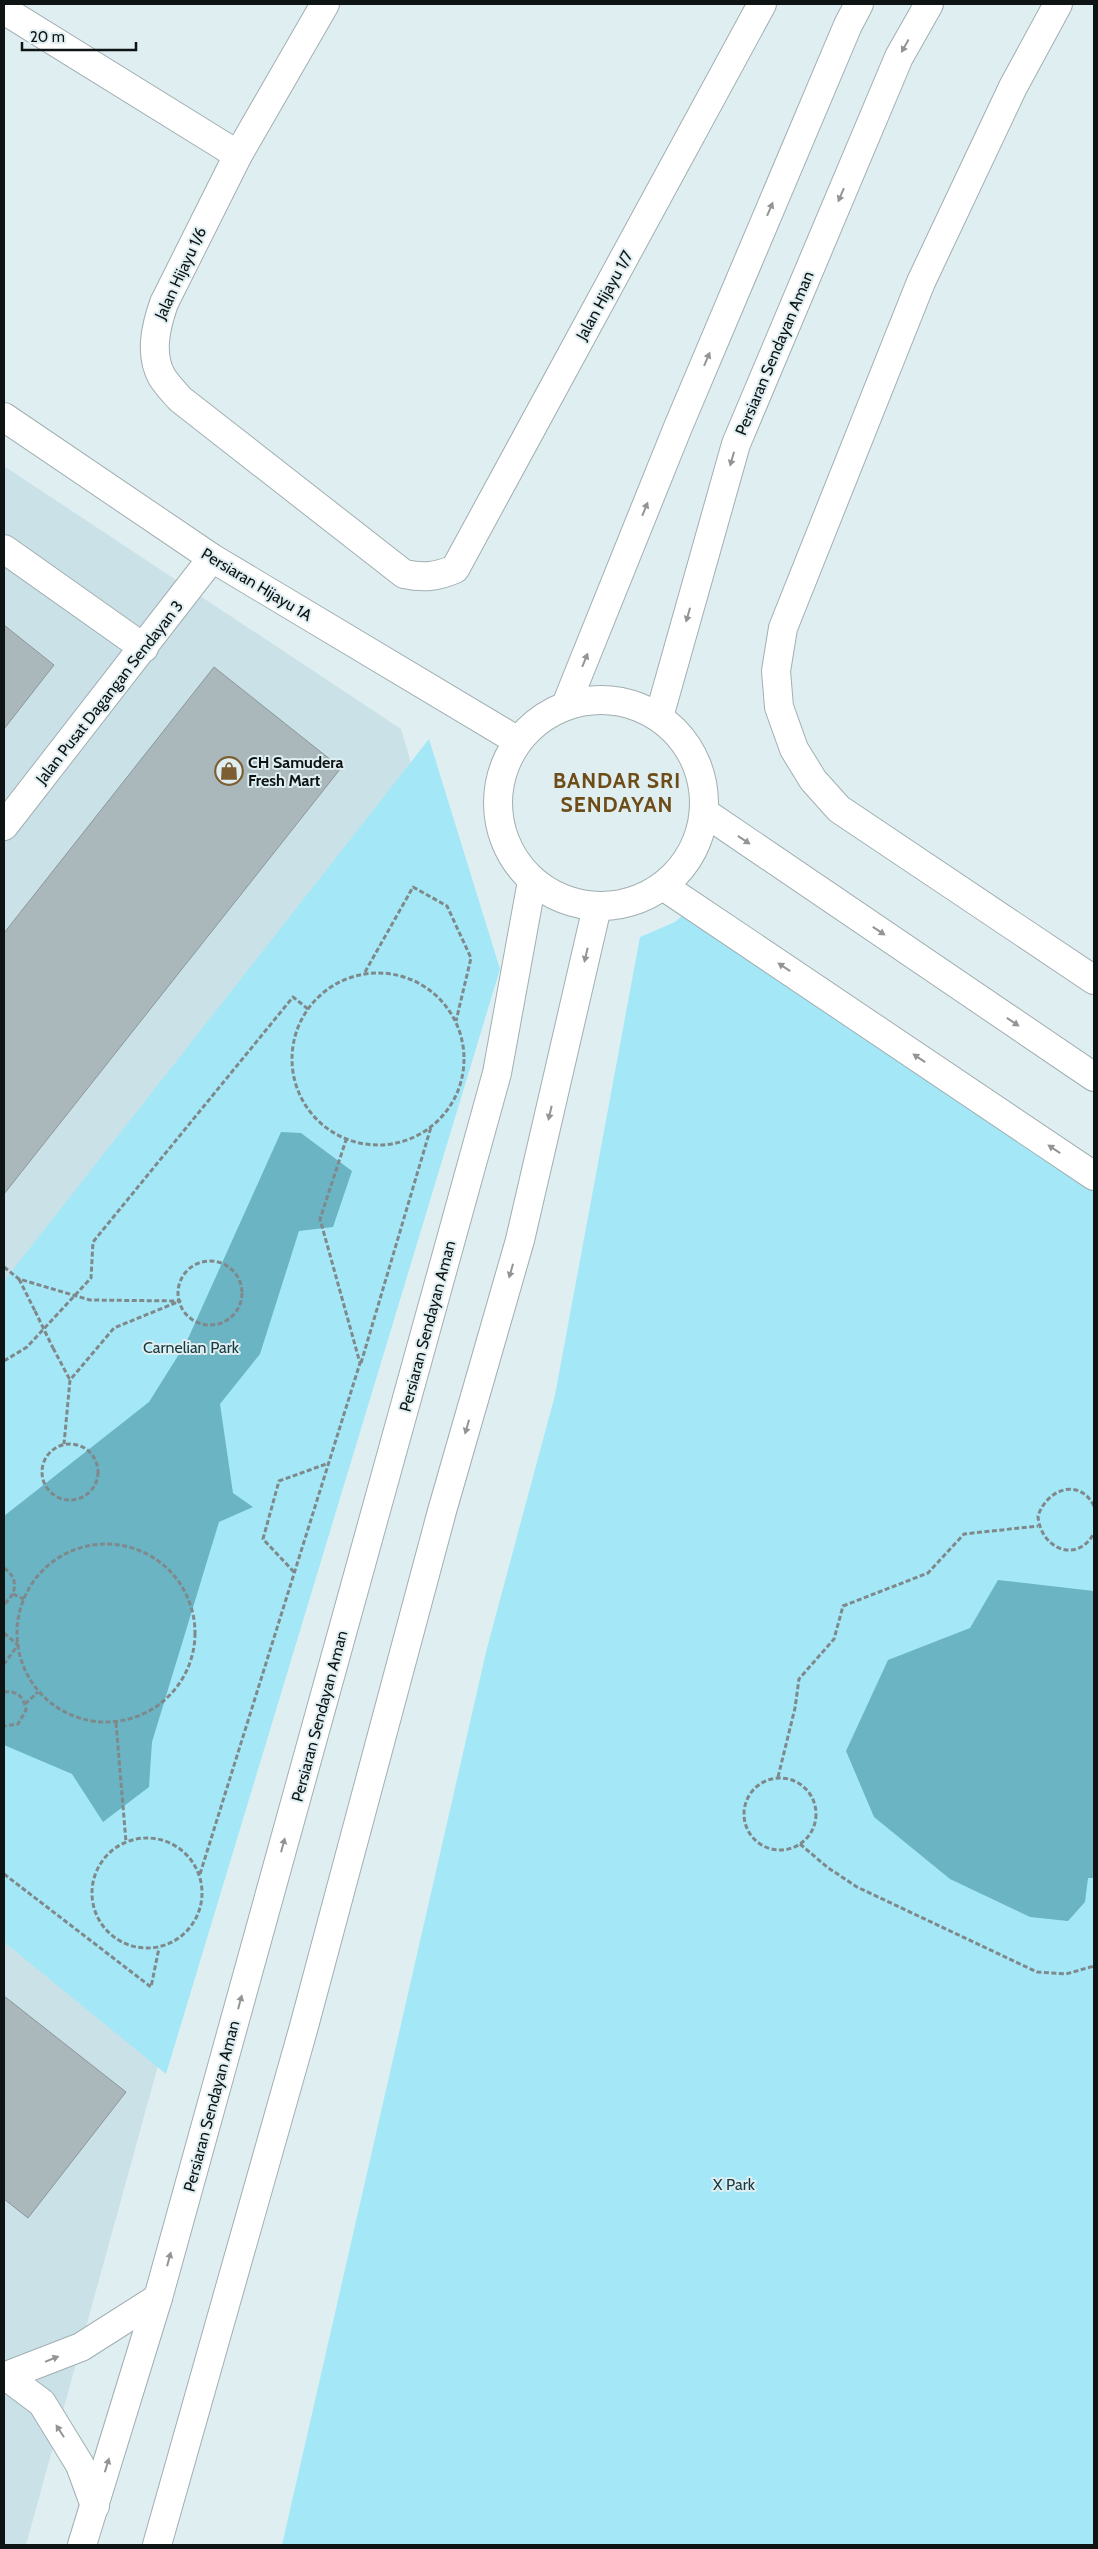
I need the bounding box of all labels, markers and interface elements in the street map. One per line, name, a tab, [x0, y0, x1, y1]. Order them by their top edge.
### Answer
scale bar	[22, 20, 136, 52]
text: 20 m	[30, 28, 65, 46]
one-way arrow	[901, 39, 909, 54]
one-way arrow	[836, 188, 844, 203]
one-way arrow	[766, 201, 774, 216]
street label: Jalan Hijayu 1/6	[150, 224, 210, 323]
street label: Jalan Hijayu 1/7	[572, 247, 637, 344]
street label: Persiaran Sendayan Aman	[731, 268, 818, 438]
one-way arrow	[703, 351, 711, 366]
one-way arrow	[727, 451, 735, 466]
one-way arrow	[641, 501, 649, 516]
street label: Persiaran Hijayu 1A	[198, 544, 316, 625]
street label: Jalan Pusat Dagangan Sendayan 3	[31, 597, 187, 789]
one-way arrow	[683, 608, 691, 623]
one-way arrow	[581, 653, 589, 667]
place label: CH Samudera Fresh Mart	[248, 753, 344, 790]
shop icon: CH Samudera Fresh Mart	[214, 756, 244, 786]
district label: BANDAR SRI SENDAYAN	[553, 768, 681, 817]
one-way arrow	[737, 835, 751, 845]
one-way arrow	[872, 926, 885, 936]
one-way arrow	[582, 947, 590, 962]
one-way arrow	[777, 962, 791, 972]
one-way arrow	[1007, 1017, 1020, 1027]
one-way arrow	[912, 1053, 926, 1063]
one-way arrow	[545, 1105, 553, 1121]
one-way arrow	[1047, 1144, 1061, 1153]
street label: Persiaran Sendayan Aman	[395, 1238, 460, 1414]
one-way arrow	[507, 1263, 515, 1278]
park label: Carnelian Park	[143, 1338, 240, 1357]
one-way arrow	[462, 1420, 470, 1435]
street label: Persiaran Sendayan Aman	[287, 1628, 352, 1804]
one-way arrow	[280, 1837, 288, 1852]
one-way arrow	[236, 1994, 244, 2009]
street label: Persiaran Sendayan Aman	[179, 2018, 244, 2194]
park label: X Park	[713, 2175, 756, 2194]
one-way arrow	[165, 2252, 173, 2267]
one-way arrow	[45, 2355, 60, 2363]
one-way arrow	[55, 2424, 64, 2437]
one-way arrow	[104, 2458, 112, 2473]

